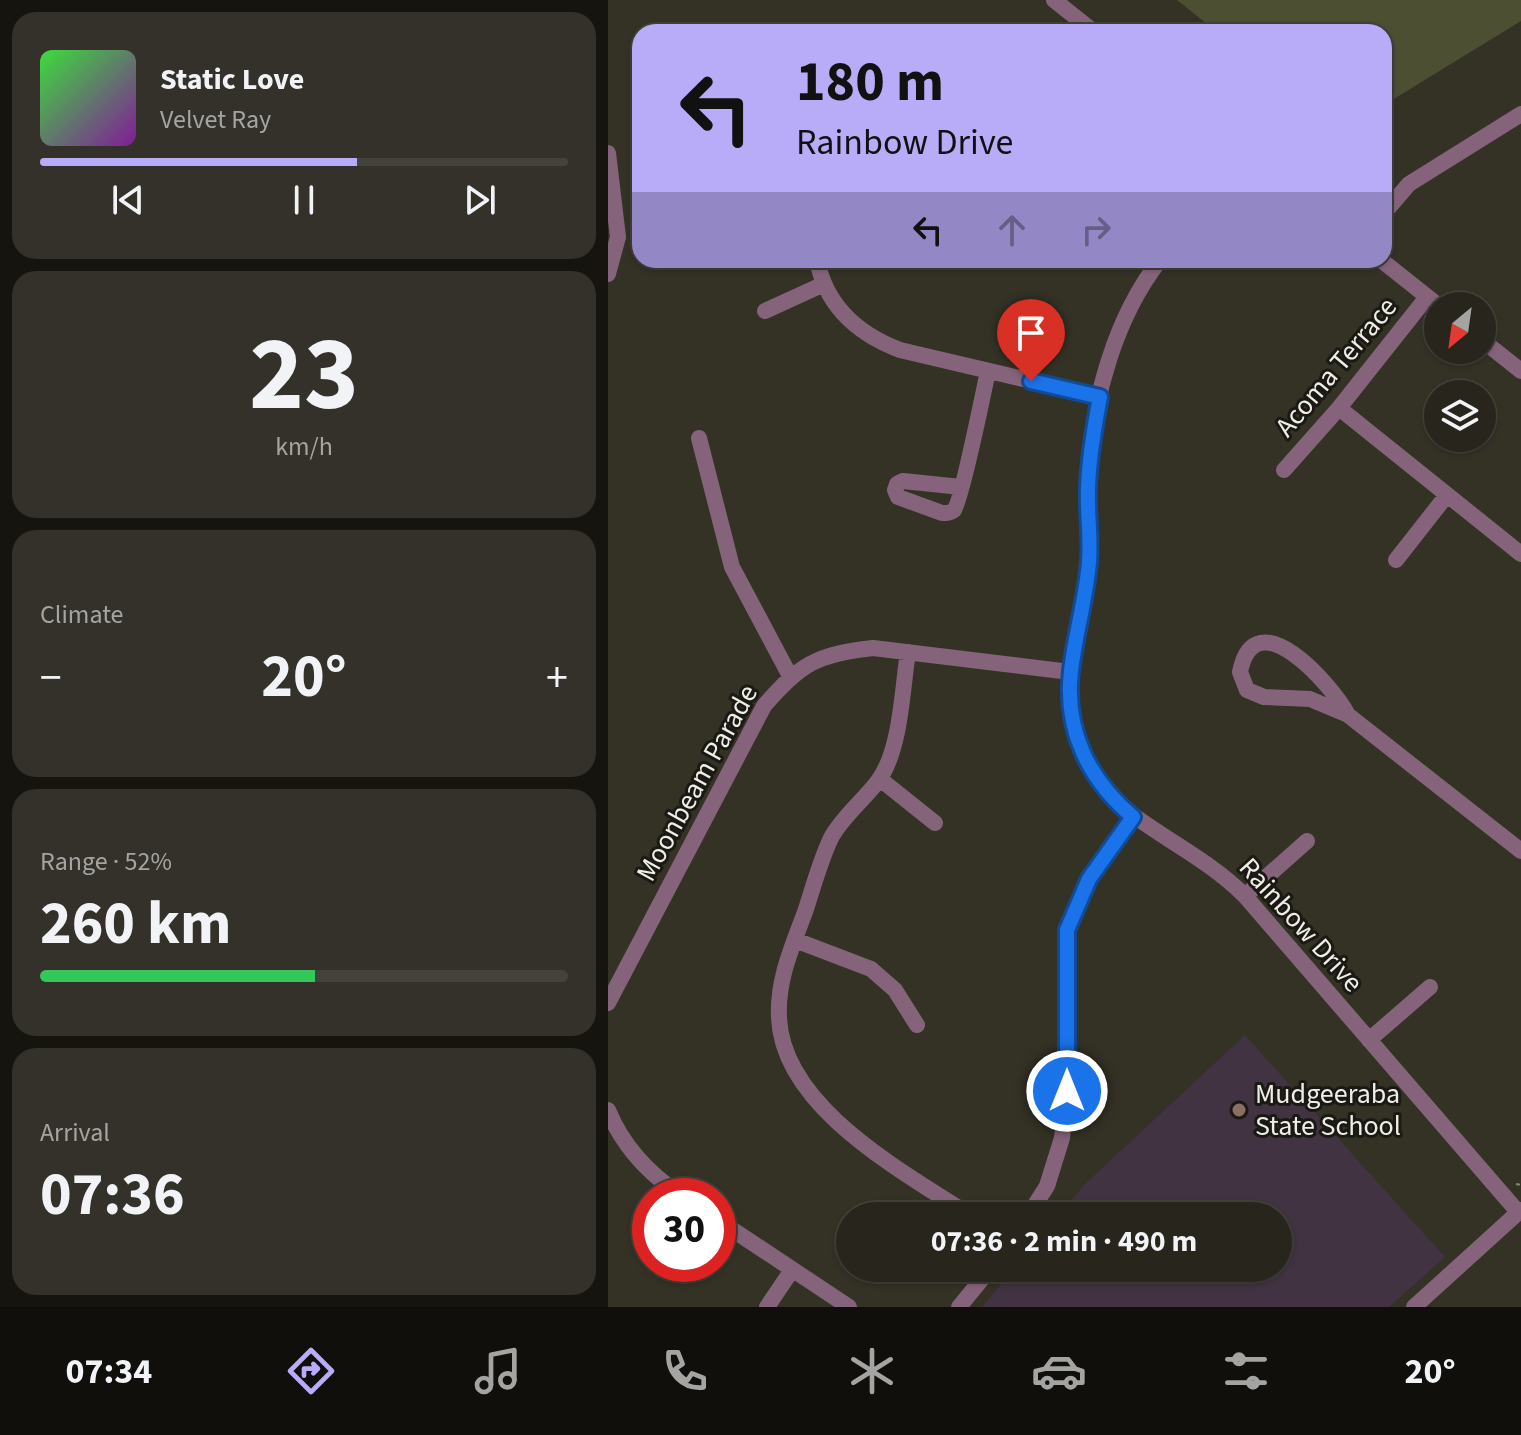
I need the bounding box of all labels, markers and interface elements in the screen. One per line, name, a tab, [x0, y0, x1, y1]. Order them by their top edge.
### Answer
text: 180 m	[796, 43, 944, 122]
icon: left	[664, 56, 768, 160]
text: Static Love	[160, 58, 304, 101]
text: Velvet Ray	[160, 101, 271, 138]
text: Rainbow Drive	[796, 117, 1013, 168]
icon: previous	[106, 178, 150, 222]
icon: pause	[282, 178, 326, 222]
icon: next	[458, 178, 502, 222]
icon: left	[906, 208, 950, 252]
icon: ahead	[990, 208, 1034, 252]
icon: right	[1074, 208, 1118, 252]
street label: Acoma Terrace	[1266, 288, 1406, 446]
north arrow	[1424, 292, 1496, 364]
map controls	[1424, 292, 1496, 452]
pin	[997, 299, 1065, 381]
text: 23	[249, 302, 359, 450]
icon: arrive	[1009, 311, 1053, 355]
button: layers	[1424, 380, 1496, 452]
text: km/h	[275, 428, 333, 465]
text: Climate	[40, 596, 124, 633]
text: 20°	[261, 635, 347, 720]
text: −	[40, 647, 62, 710]
text: +	[546, 647, 568, 710]
street label: Moonbeam Parade	[626, 677, 768, 889]
text: Range · 52%	[40, 843, 172, 880]
street label: Rainbow Drive	[1230, 849, 1372, 1001]
text: 260 km	[40, 882, 231, 967]
position arrow	[1025, 1049, 1109, 1133]
place label: Mudgeeraba State School	[1255, 1074, 1401, 1146]
marker: Mudgeeraba State School	[1230, 1101, 1248, 1119]
text: Arrival	[40, 1114, 110, 1151]
text: 07:36	[40, 1153, 185, 1238]
speed limit sign: 30	[632, 1178, 736, 1282]
text: 07:36 · 2 min · 490 m	[931, 1220, 1197, 1263]
icon: directions	[283, 1343, 339, 1399]
icon: music	[470, 1343, 526, 1399]
icon: phone	[657, 1343, 713, 1399]
icon: climate	[844, 1343, 900, 1399]
icon: car	[1031, 1343, 1087, 1399]
icon: filters	[1218, 1343, 1274, 1399]
text: 07:34	[65, 1346, 152, 1397]
text: 20°	[1404, 1346, 1456, 1397]

